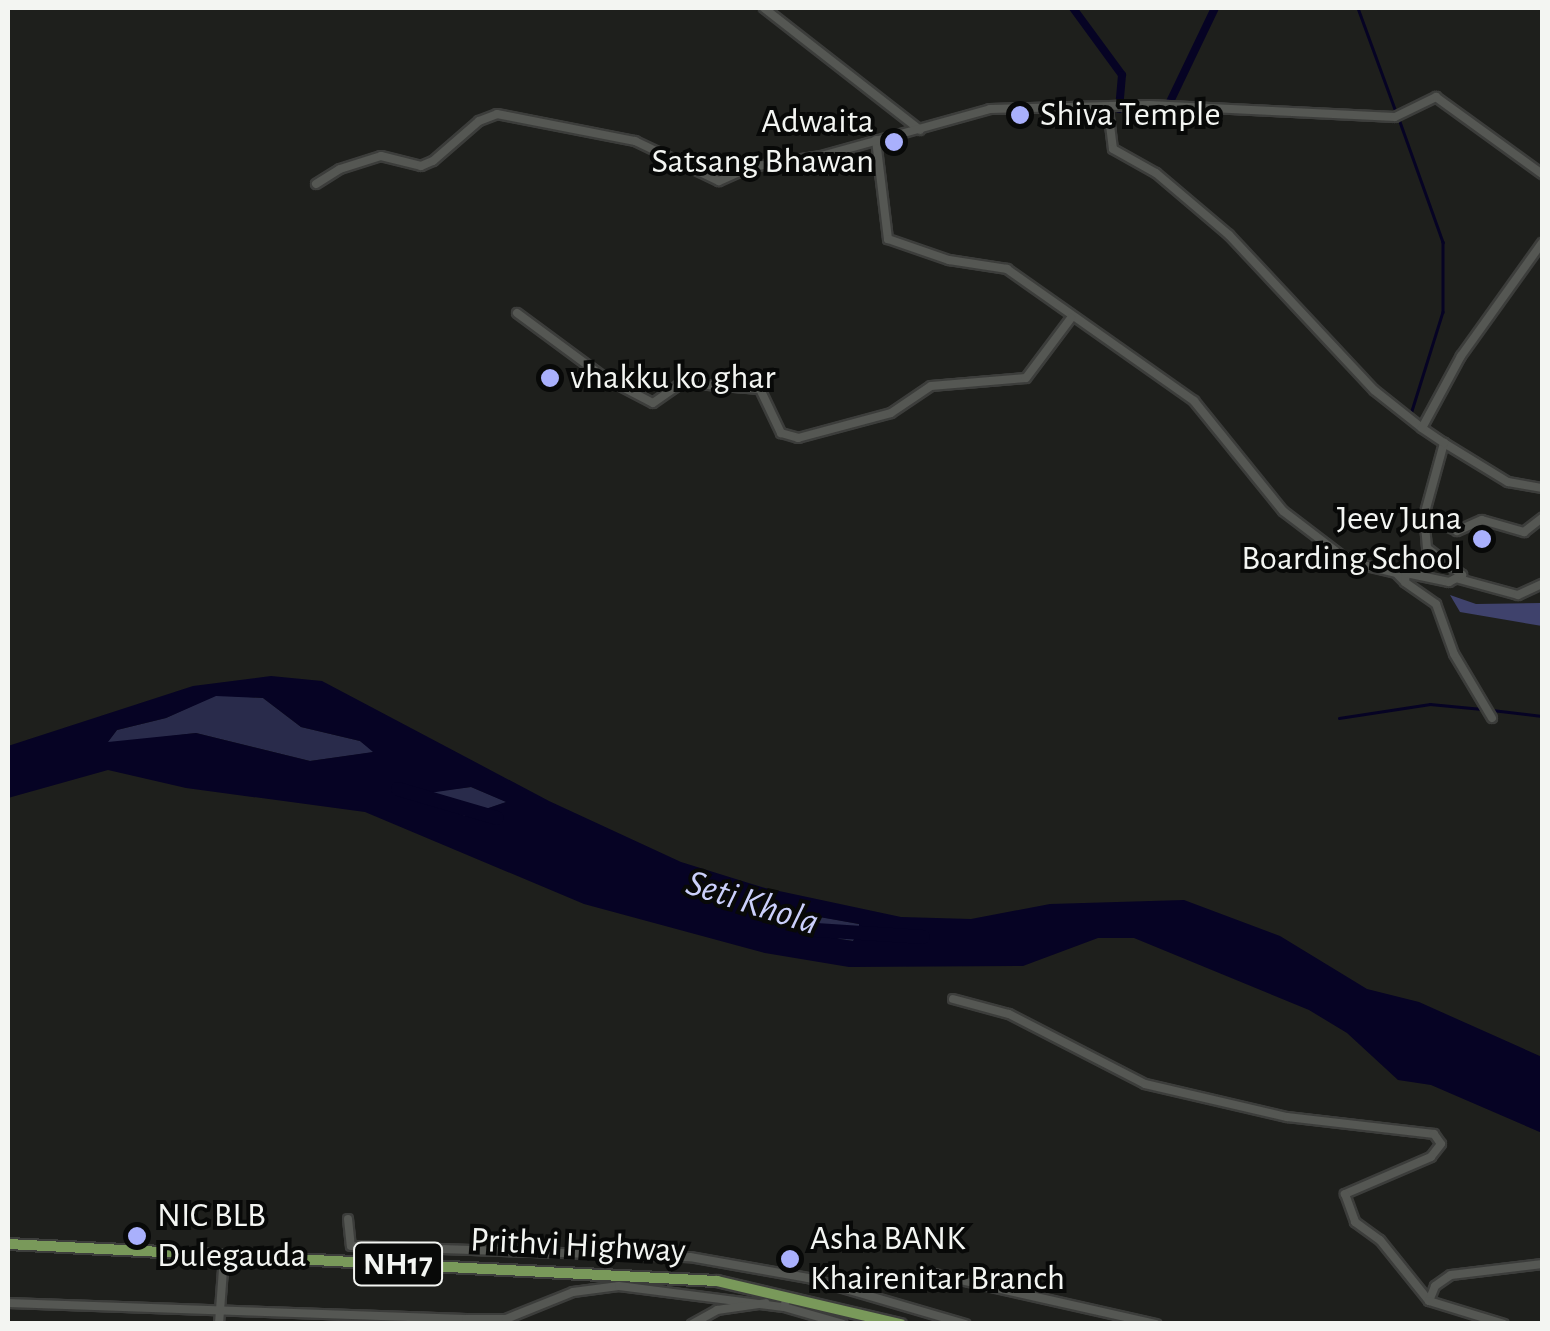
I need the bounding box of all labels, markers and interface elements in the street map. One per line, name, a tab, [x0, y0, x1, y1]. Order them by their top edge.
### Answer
place label: Shiva Temple	[1040, 94, 1221, 136]
place label: Adwaita Satsang Bhawan	[652, 101, 874, 183]
marker: Shiva Temple	[1009, 104, 1031, 126]
marker: Adwaita Satsang Bhawan	[883, 131, 905, 153]
place label: vhakku ko ghar	[570, 357, 775, 399]
marker: vhakku ko ghar	[539, 367, 561, 389]
place label: Jeev Juna Boarding School	[1241, 498, 1462, 580]
marker: Jeev Juna Boarding School	[1471, 528, 1493, 550]
water label: Seti Khola	[680, 861, 824, 947]
place label: NIC BLB Dulegauda	[157, 1195, 307, 1277]
place label: Asha BANK Khairenitar Branch	[810, 1218, 1065, 1300]
street label: Prithvi Highway	[469, 1219, 687, 1273]
marker: NIC BLB Dulegauda	[126, 1225, 148, 1247]
road number: NH17	[353, 1237, 443, 1291]
marker: Asha BANK Khairenitar Branch	[779, 1248, 801, 1270]

